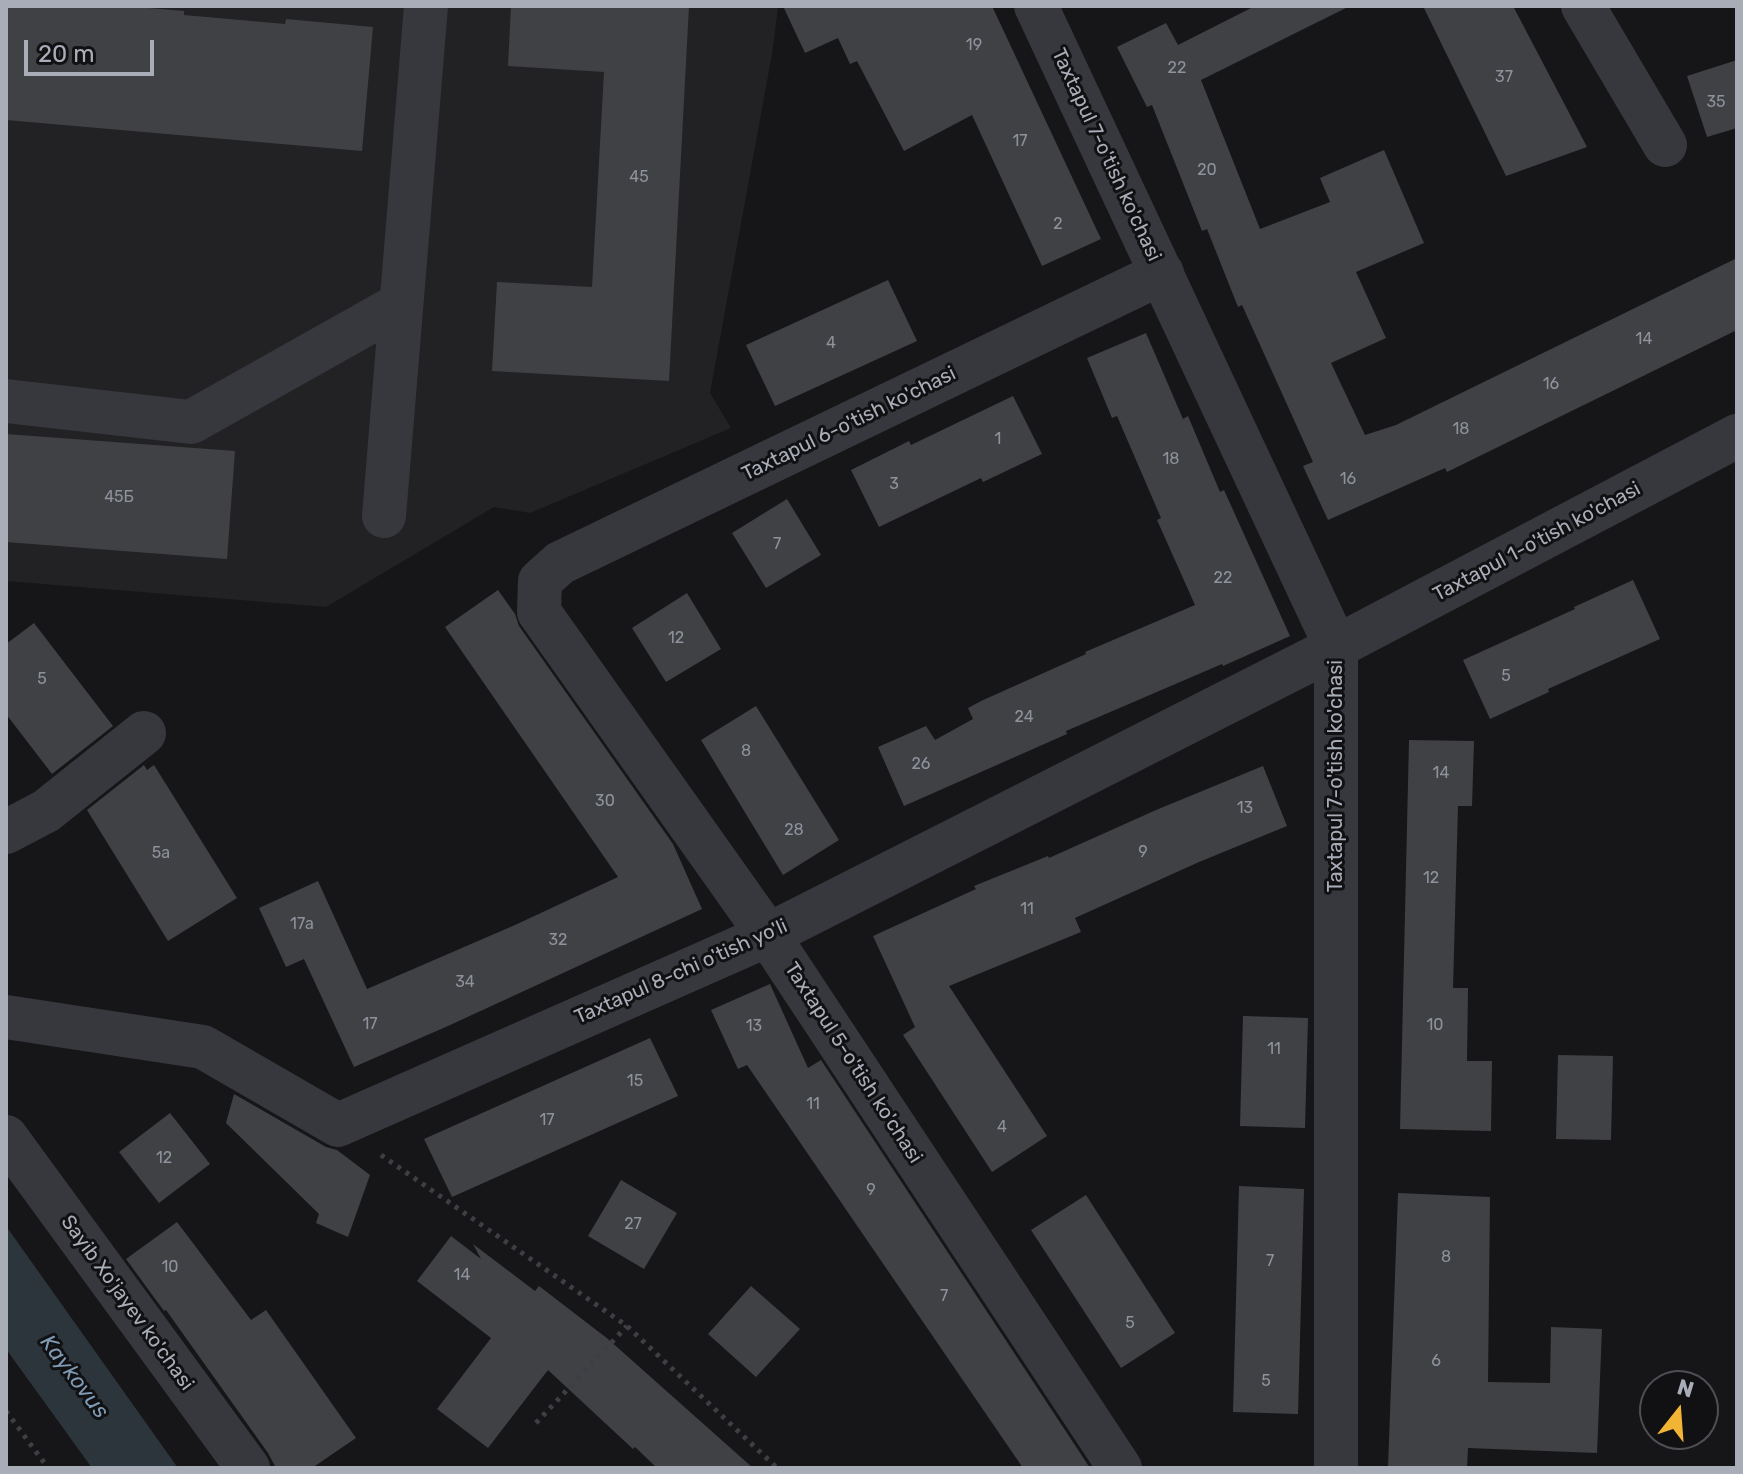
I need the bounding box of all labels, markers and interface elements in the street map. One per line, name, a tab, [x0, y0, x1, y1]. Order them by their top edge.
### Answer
scale bar	[28, 24, 158, 74]
house number: 19	[966, 35, 982, 55]
text: 20 m	[38, 40, 95, 68]
street label: Taxtapul 7-o'tish ko'chasi	[1046, 45, 1166, 265]
house number: 22	[1168, 58, 1186, 78]
house number: 37	[1495, 67, 1513, 87]
house number: 35	[1706, 92, 1726, 112]
house number: 17	[1012, 131, 1028, 151]
house number: 20	[1197, 160, 1217, 180]
house number: 45	[629, 167, 649, 187]
house number: 2	[1053, 214, 1063, 234]
house number: 14	[1636, 329, 1652, 349]
house number: 4	[826, 333, 836, 353]
street label: Taxtapul 6-o'tish ko'chasi	[738, 362, 960, 486]
house number: 16	[1543, 374, 1559, 394]
house number: 18	[1452, 419, 1470, 439]
house number: 1	[995, 429, 1001, 449]
house number: 18	[1162, 449, 1180, 469]
house number: 16	[1340, 469, 1356, 489]
house number: 3	[889, 474, 899, 494]
street label: Taxtapul 1-o'tish ko'chasi	[1429, 477, 1645, 607]
house number: 45Б	[104, 487, 134, 507]
house number: 7	[773, 534, 781, 554]
house number: 22	[1214, 568, 1232, 588]
house number: 12	[668, 628, 684, 648]
street label: Taxtapul 7-o'tish ko'chasi	[1324, 660, 1348, 892]
house number: 5	[1501, 666, 1511, 686]
house number: 5	[37, 669, 47, 689]
house number: 24	[1014, 707, 1034, 727]
house number: 8	[741, 741, 751, 761]
house number: 26	[911, 754, 931, 774]
house number: 14	[1433, 763, 1449, 783]
house number: 30	[595, 791, 615, 811]
house number: 13	[1237, 798, 1253, 818]
house number: 28	[784, 820, 804, 840]
house number: 9	[1138, 842, 1148, 862]
house number: 5а	[152, 843, 170, 863]
house number: 12	[1423, 868, 1439, 888]
house number: 11	[1020, 899, 1034, 919]
house number: 17а	[290, 914, 314, 934]
street label: Taxtapul 8-chi o'tish yo'li	[571, 914, 791, 1030]
house number: 32	[548, 930, 568, 950]
street label: Taxtapul 5-o'tish ko'chasi	[779, 958, 927, 1168]
house number: 34	[455, 972, 475, 992]
house number: 17	[362, 1014, 378, 1034]
house number: 10	[1426, 1015, 1444, 1035]
house number: 13	[746, 1016, 762, 1036]
house number: 11	[1267, 1039, 1281, 1059]
house number: 15	[627, 1071, 643, 1091]
house number: 11	[806, 1094, 820, 1114]
house number: 17	[539, 1110, 555, 1130]
house number: 4	[997, 1117, 1007, 1137]
house number: 12	[156, 1148, 172, 1168]
house number: 9	[866, 1180, 876, 1200]
street label: Sayib Xo'jayev ko'chasi	[55, 1211, 199, 1395]
house number: 27	[624, 1214, 642, 1234]
house number: 8	[1441, 1247, 1451, 1267]
house number: 7	[1266, 1251, 1274, 1271]
house number: 10	[161, 1257, 179, 1277]
house number: 14	[454, 1265, 470, 1285]
house number: 7	[940, 1286, 948, 1306]
house number: 5	[1125, 1313, 1135, 1333]
water label: Kaykovus	[34, 1330, 114, 1424]
house number: 6	[1431, 1351, 1441, 1371]
north arrow	[1639, 1370, 1719, 1450]
house number: 5	[1261, 1371, 1271, 1391]
text: N	[1674, 1373, 1697, 1404]

